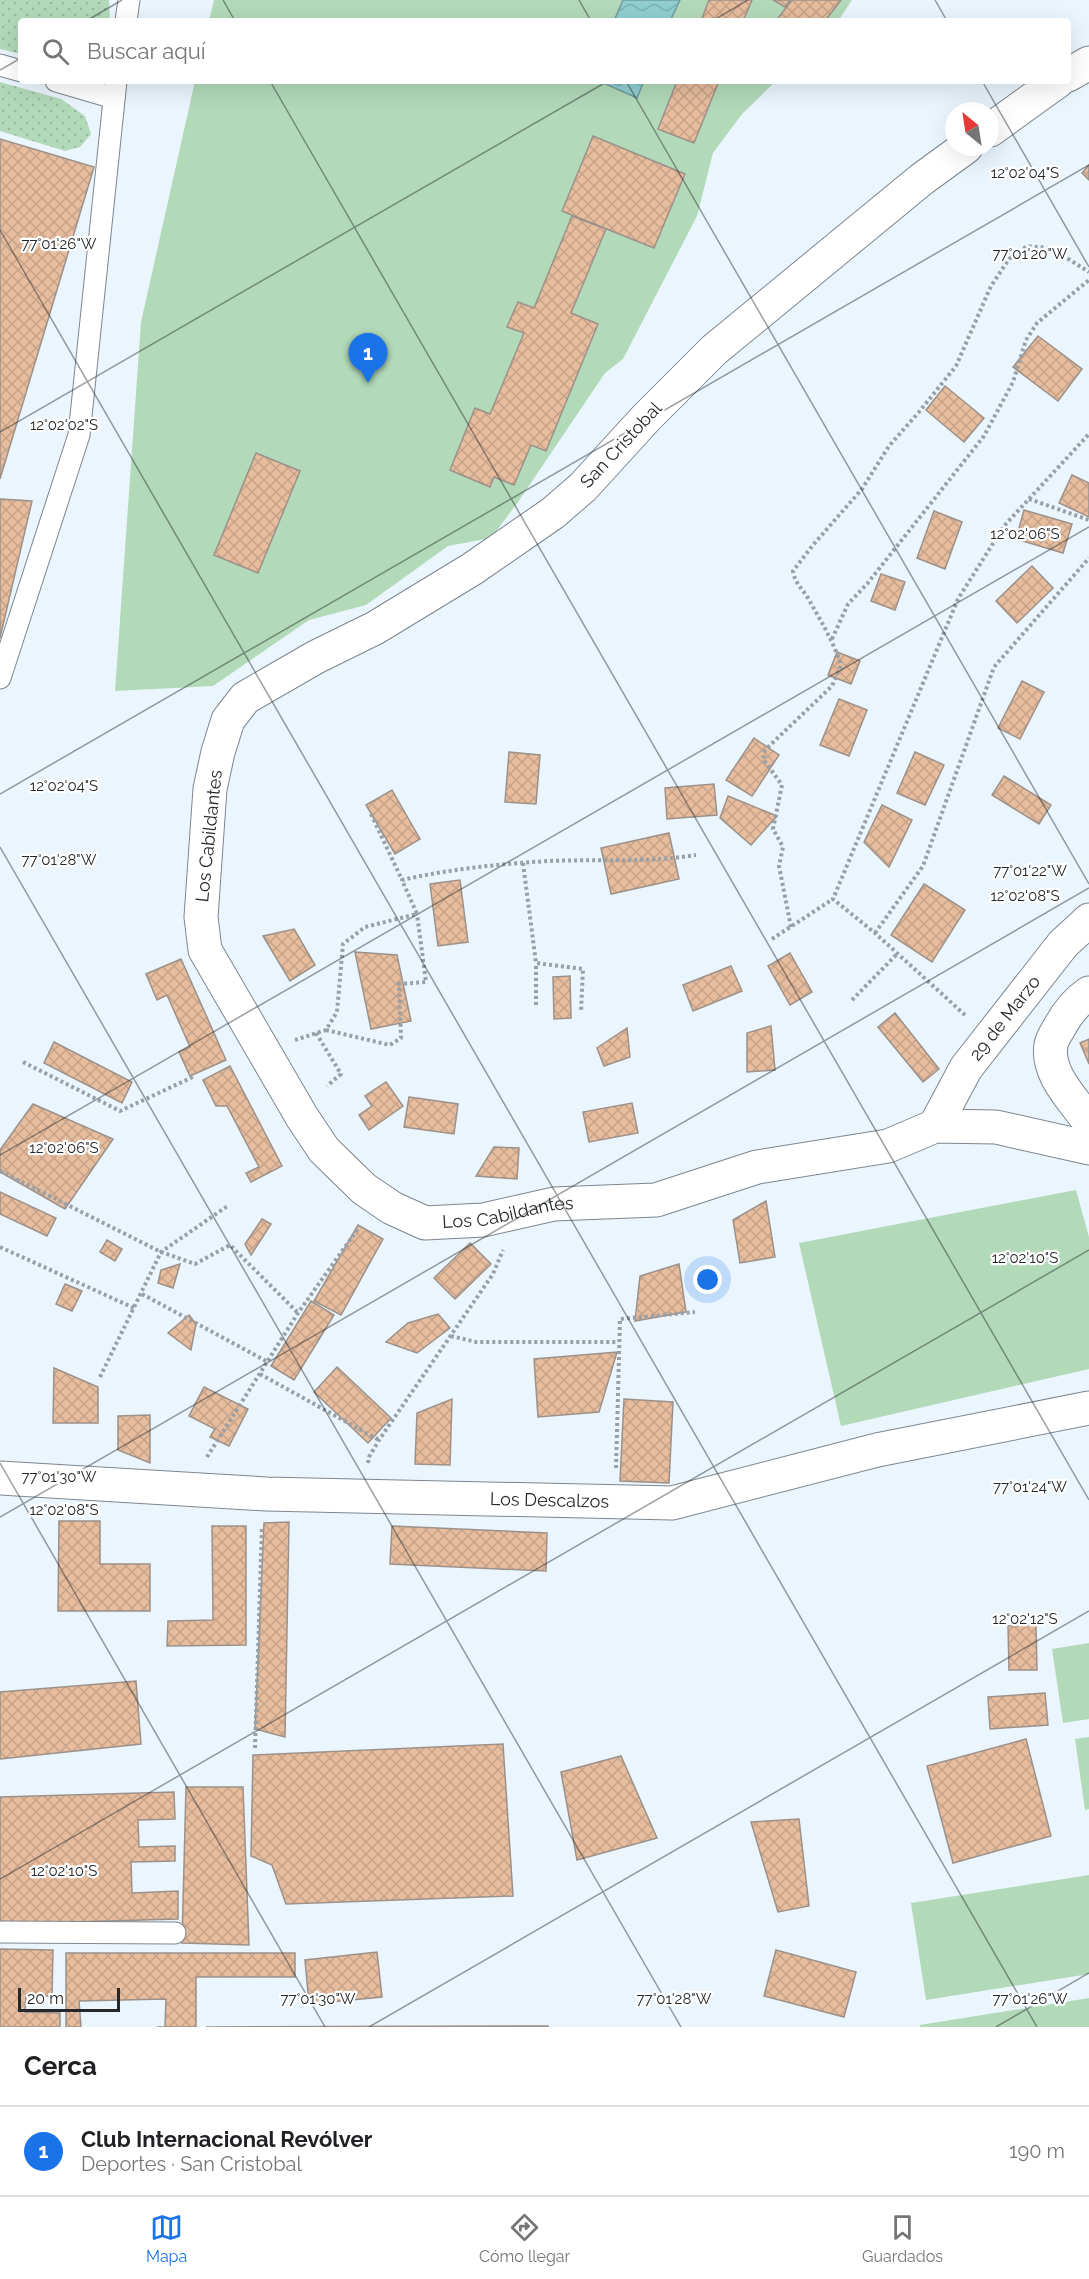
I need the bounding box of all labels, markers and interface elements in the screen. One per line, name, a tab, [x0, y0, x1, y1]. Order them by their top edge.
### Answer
search box	[18, 18, 1071, 84]
icon: search	[39, 35, 72, 68]
text: Buscar aquí	[87, 38, 206, 64]
north arrow	[945, 102, 999, 156]
text: 12°02'04"S	[991, 164, 1059, 182]
text: 77°01'26"W	[22, 235, 97, 253]
text: 77°01'20"W	[992, 245, 1068, 263]
pin: 1	[348, 334, 388, 383]
street label: San Cristobal	[576, 397, 666, 492]
text: 12°02'02"S	[30, 416, 98, 434]
text: 12°02'06"S	[990, 525, 1060, 543]
street label: Los Cabildantes	[191, 768, 226, 903]
text: 12°02'04"S	[30, 777, 98, 795]
text: 77°01'28"W	[22, 851, 97, 869]
text: 77°01'22"W	[993, 862, 1067, 880]
text: 12°02'08"S	[990, 887, 1060, 905]
street label: 29 de Marzo	[965, 971, 1044, 1065]
text: 12°02'06"S	[29, 1139, 99, 1157]
street label: Los Cabildantes	[442, 1192, 574, 1232]
text: 12°02'10"S	[992, 1249, 1058, 1267]
your location	[693, 1265, 722, 1294]
text: 77°01'30"W	[21, 1468, 97, 1486]
text: 77°01'24"W	[993, 1478, 1067, 1496]
street label: Los Descalzos	[490, 1488, 610, 1512]
text: 12°02'08"S	[29, 1501, 99, 1519]
text: 12°02'12"S	[992, 1610, 1058, 1628]
text: 12°02'10"S	[31, 1862, 97, 1880]
scale bar	[18, 1985, 120, 2012]
text: 20 m	[27, 1989, 64, 2008]
text: 77°01'30"W	[280, 1990, 356, 2008]
text: 77°01'28"W	[637, 1990, 712, 2008]
text: 77°01'26"W	[993, 1990, 1068, 2008]
text: Cerca	[24, 2051, 97, 2081]
text: Club Internacional Revólver	[81, 2126, 372, 2152]
text: 1	[39, 2139, 48, 2163]
text: 190 m	[1009, 2139, 1065, 2163]
text: Deportes · San Cristobal	[81, 2152, 302, 2176]
tab: Mapa	[146, 2211, 187, 2266]
tab: Cómo llegar	[479, 2211, 570, 2266]
tab: Guardados	[862, 2211, 943, 2266]

